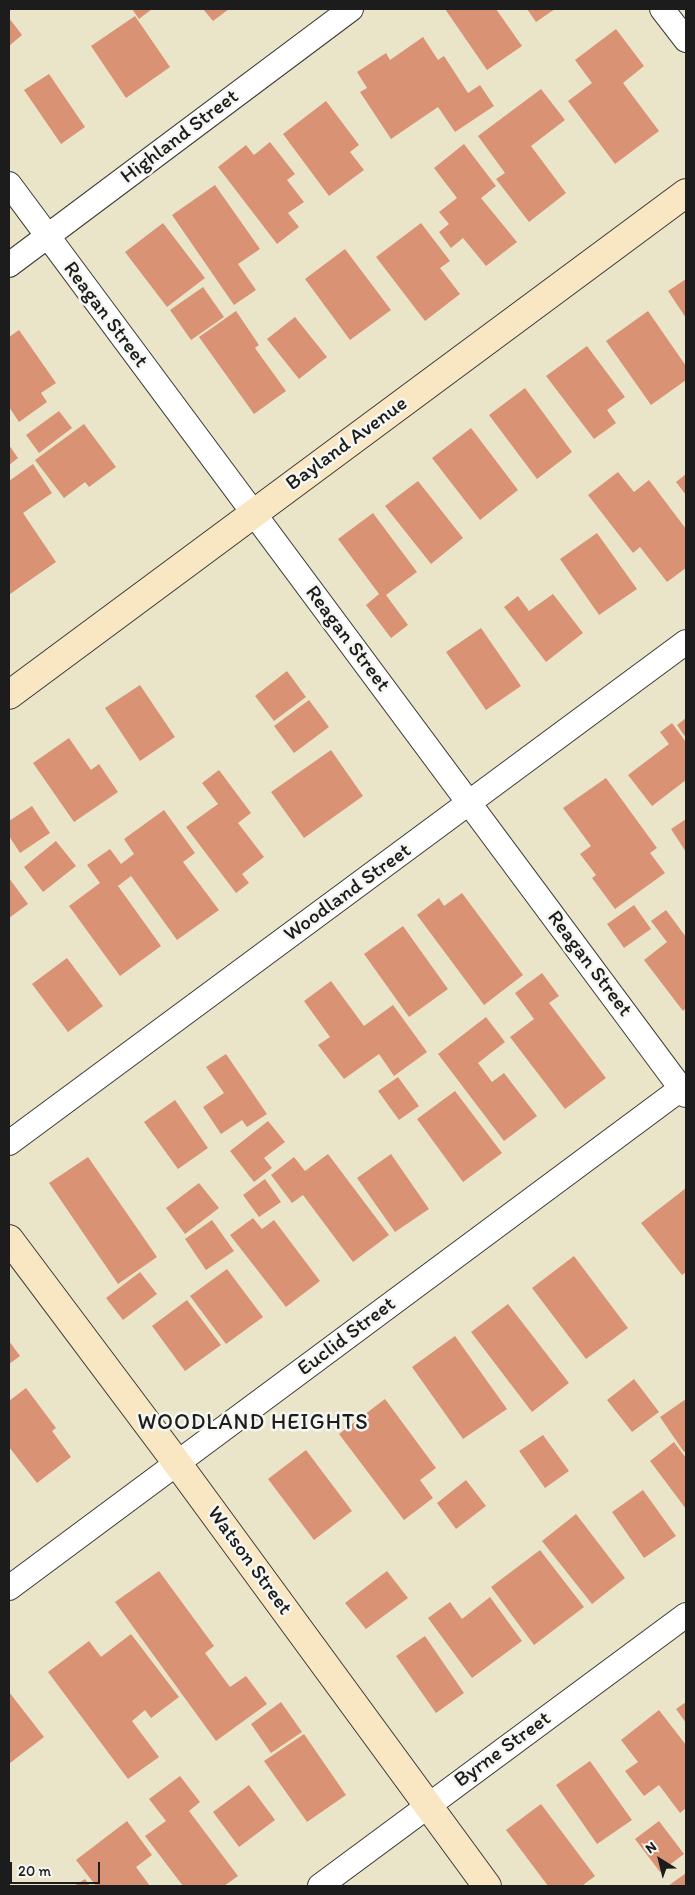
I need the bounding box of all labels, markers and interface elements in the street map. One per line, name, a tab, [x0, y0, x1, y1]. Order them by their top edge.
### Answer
street label: Highland Street	[116, 85, 244, 189]
street label: Reagan Street	[57, 257, 153, 373]
street label: Bayland Avenue	[281, 391, 413, 497]
street label: Reagan Street	[299, 581, 395, 697]
street label: Woodland Street	[280, 838, 416, 948]
street label: Reagan Street	[541, 906, 637, 1022]
street label: Euclid Street	[293, 1292, 401, 1382]
district label: WOODLAND HEIGHTS	[137, 1410, 369, 1436]
street label: Watson Street	[201, 1502, 297, 1620]
street label: Byrne Street	[450, 1706, 556, 1794]
north arrow	[635, 1835, 685, 1885]
text: N	[642, 1838, 660, 1857]
scale bar	[12, 1852, 102, 1884]
text: 20 m	[18, 1862, 51, 1880]

